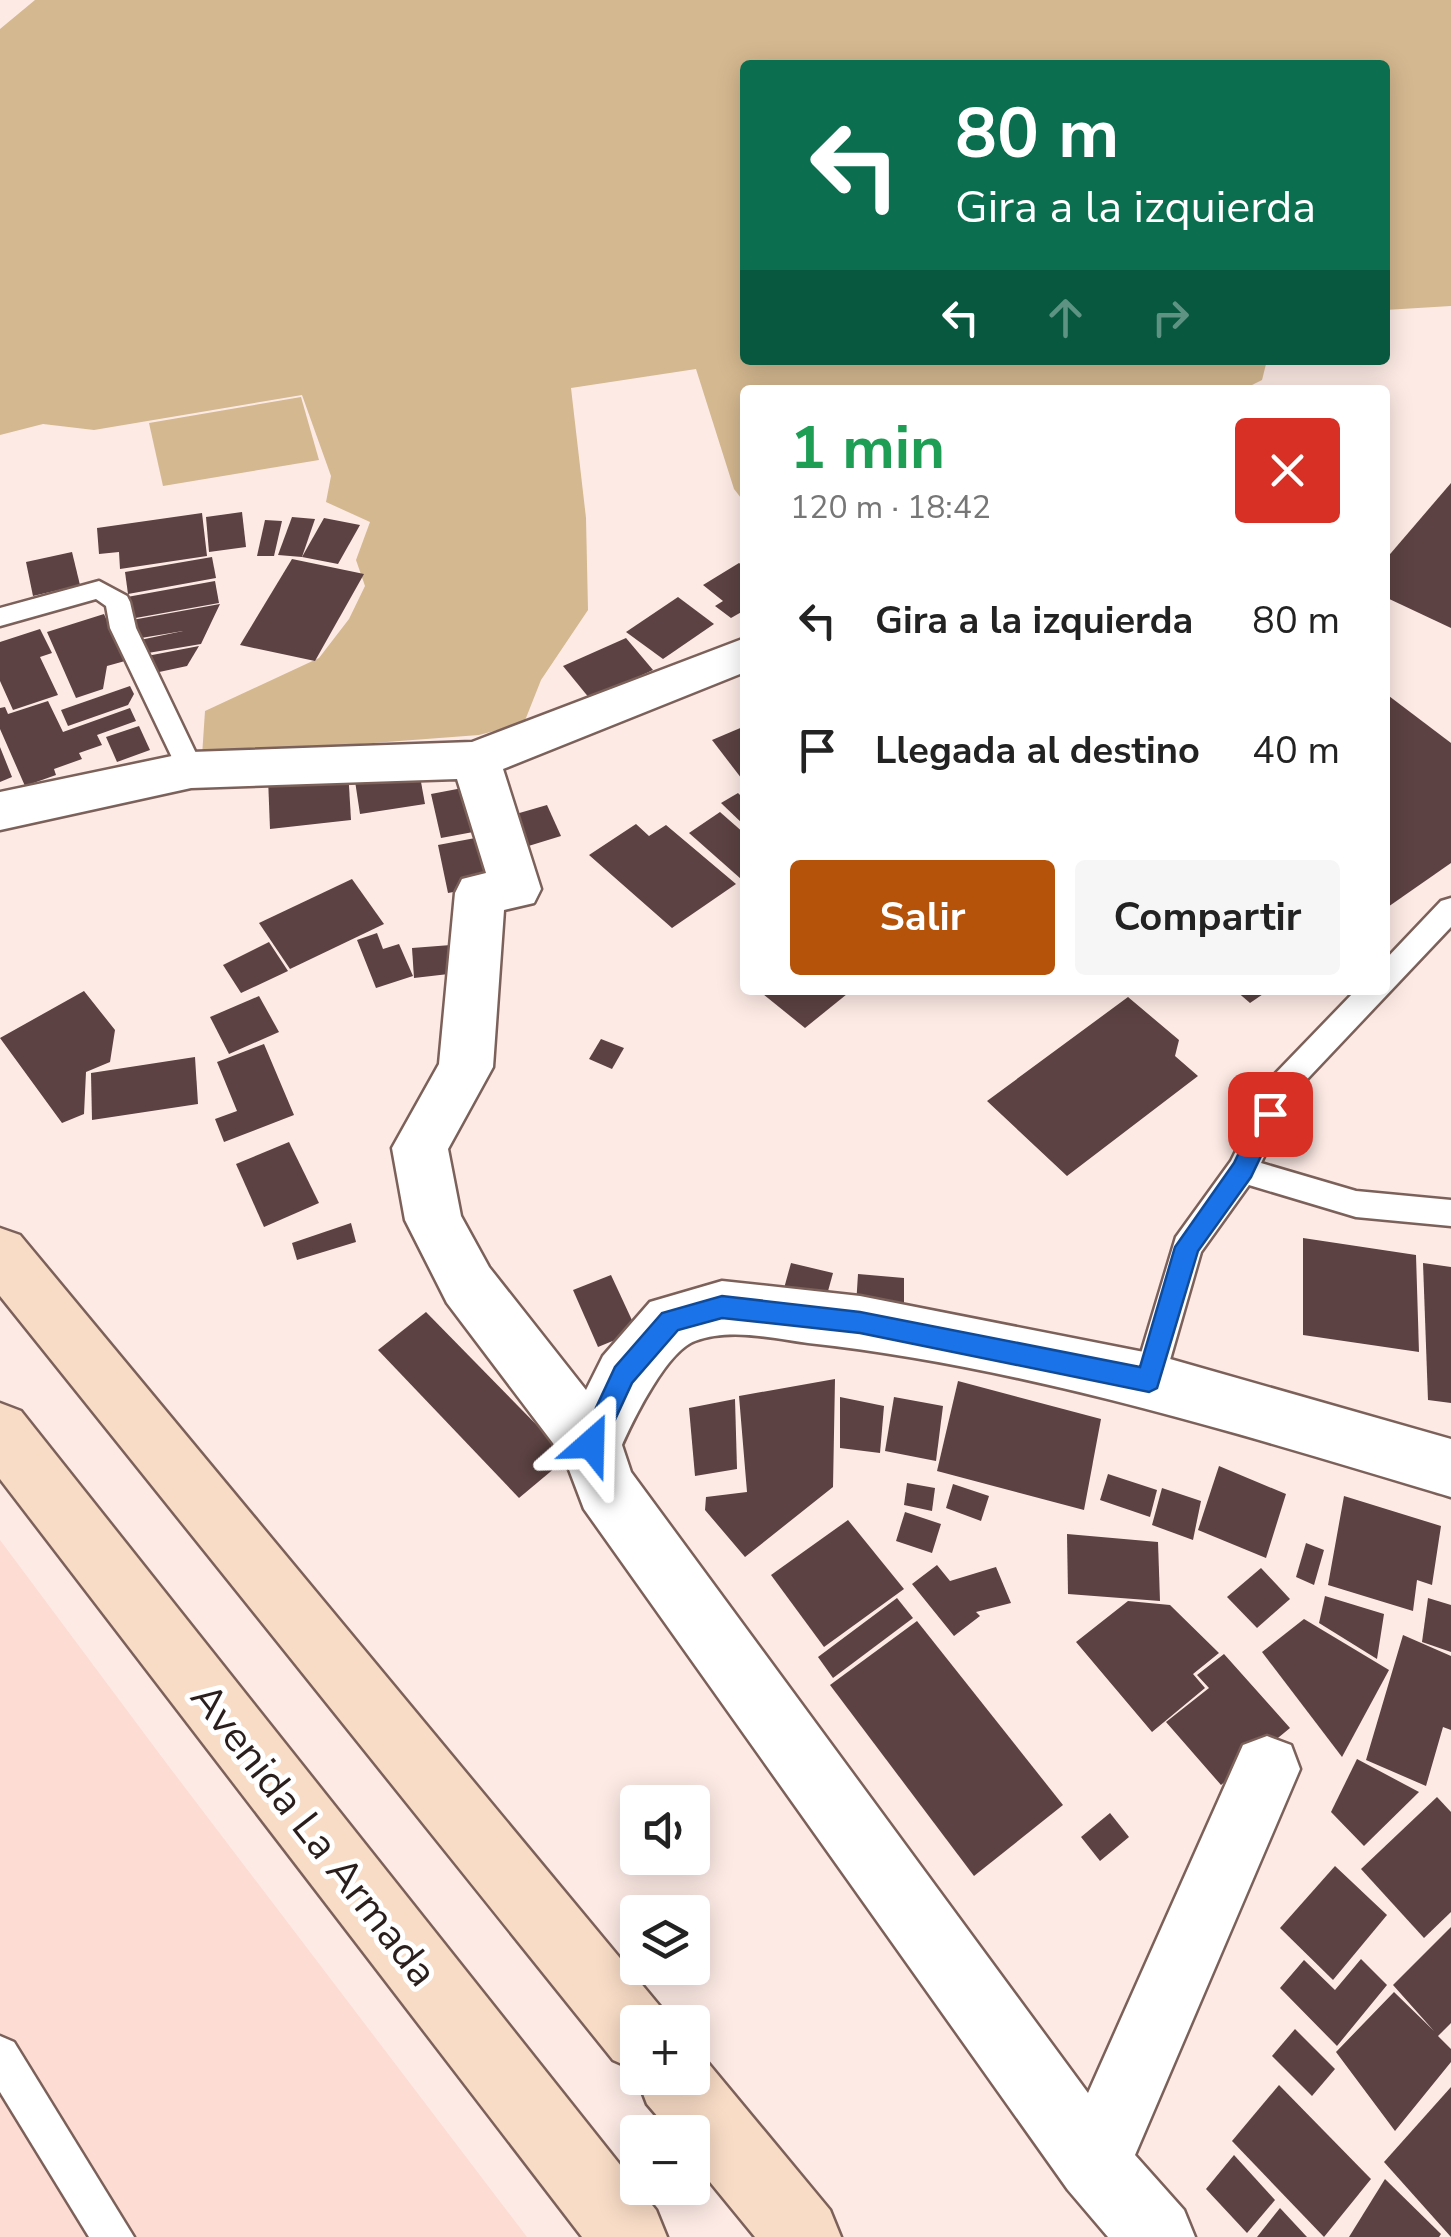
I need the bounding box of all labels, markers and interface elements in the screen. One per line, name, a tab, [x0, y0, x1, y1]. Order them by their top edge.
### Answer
text: 80 m	[955, 86, 1119, 182]
icon: left	[790, 100, 920, 230]
text: Gira a la izquierda	[955, 177, 1316, 238]
icon: left	[933, 290, 988, 345]
icon: ahead	[1038, 290, 1093, 345]
icon: right	[1143, 290, 1198, 345]
text: 1 min	[790, 407, 945, 489]
button: close	[1235, 418, 1340, 523]
text: 120 m · 18:42	[790, 486, 991, 529]
icon: left	[790, 593, 845, 648]
text: Gira a la izquierda	[875, 595, 1193, 646]
text: 80 m	[1252, 595, 1340, 646]
icon: arrive	[790, 723, 845, 778]
text: Llegada al destino	[875, 725, 1200, 776]
text: 40 m	[1252, 725, 1340, 776]
button: Salir	[790, 860, 1055, 975]
button: Compartir	[1075, 860, 1340, 975]
pin	[1228, 1072, 1313, 1157]
icon: arrive	[1243, 1087, 1298, 1142]
position arrow	[539, 1392, 643, 1496]
street label: Avenida La Armada	[177, 1671, 450, 1999]
map controls	[620, 1785, 710, 2205]
button: sound	[620, 1785, 710, 1875]
button: layers	[620, 1895, 710, 1985]
button: +	[620, 2005, 710, 2095]
button: −	[620, 2115, 710, 2205]

